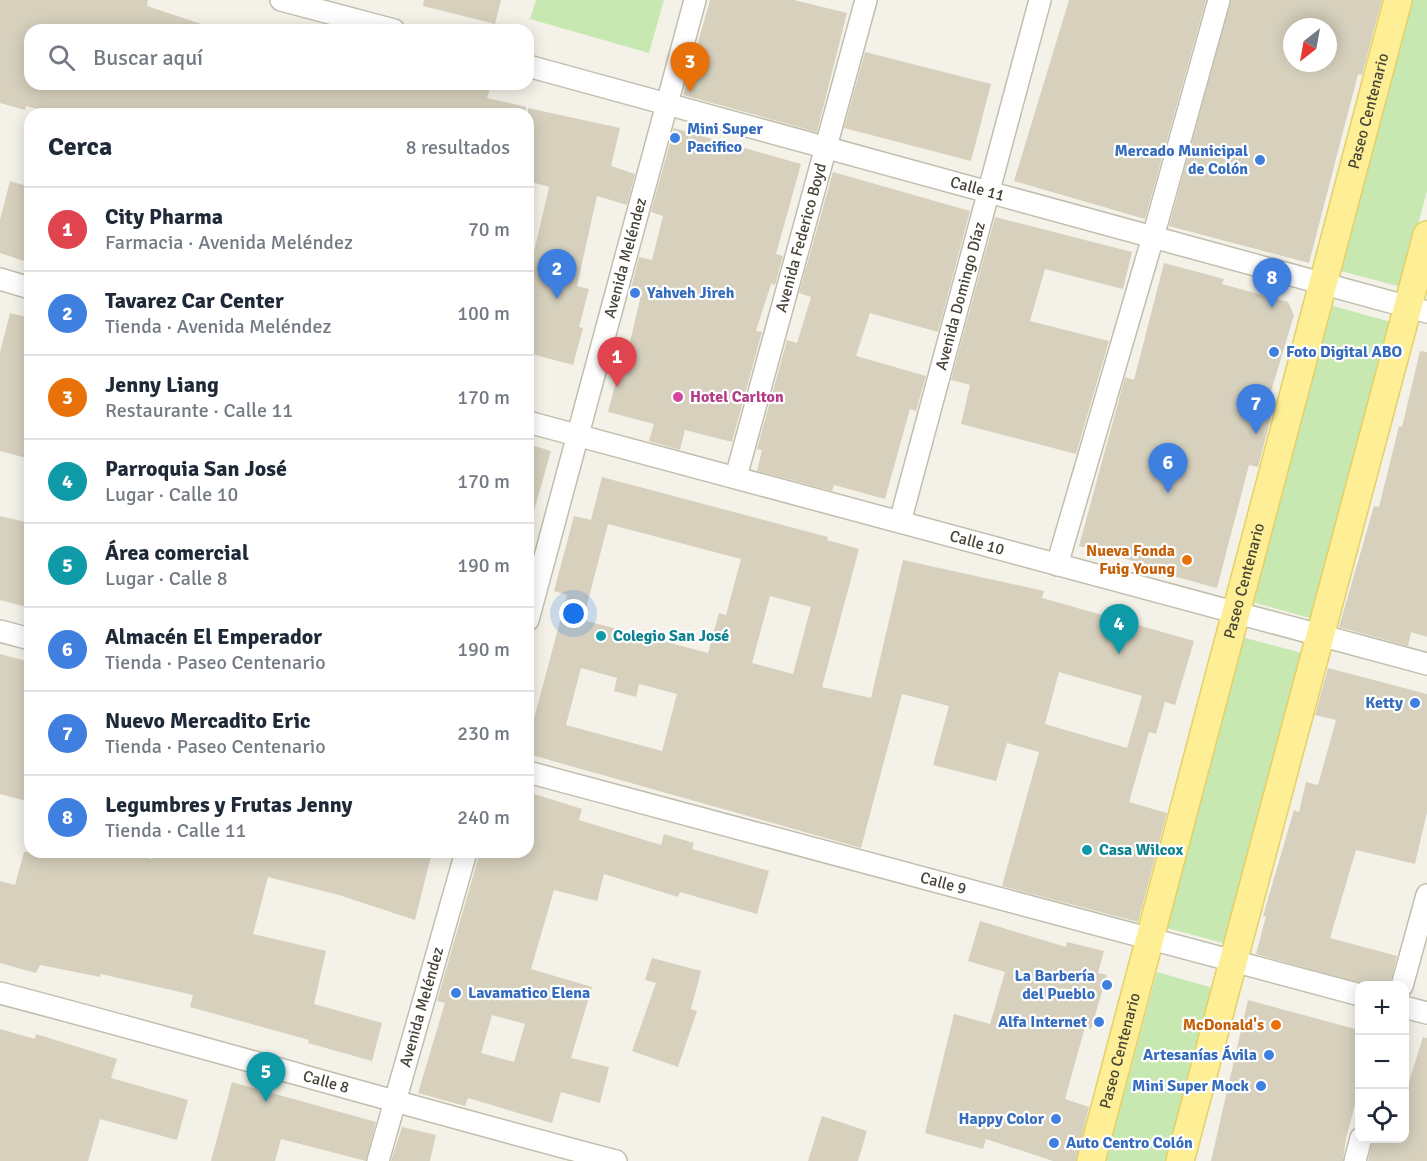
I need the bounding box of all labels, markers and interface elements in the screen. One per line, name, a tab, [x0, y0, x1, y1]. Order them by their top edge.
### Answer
north arrow	[1283, 18, 1337, 72]
search box	[24, 24, 534, 90]
icon: search	[45, 41, 78, 74]
pin: 3	[670, 42, 710, 92]
text: Buscar aquí	[93, 44, 203, 71]
street label: Paseo Centenario	[1344, 51, 1394, 171]
place label: Mini Super Pacifico	[687, 119, 763, 157]
text: Cerca	[48, 131, 112, 163]
marker: Mini Super Pacifico	[668, 131, 682, 145]
text: 8 resultados	[406, 135, 510, 160]
place label: Mercado Municipal de Colón	[1114, 141, 1248, 179]
marker: Mercado Municipal de Colón	[1253, 153, 1267, 167]
street label: Avenida Federico Boyd	[771, 161, 831, 314]
street label: Calle 11	[948, 172, 1007, 206]
street label: Avenida Meléndez	[600, 196, 651, 320]
text: City Pharma	[105, 203, 223, 230]
text: 1	[62, 217, 73, 242]
text: 70 m	[468, 217, 510, 242]
street label: Avenida Domingo Díaz	[931, 220, 990, 372]
text: Farmacia · Avenida Meléndez	[105, 230, 353, 255]
pin: 2	[538, 250, 576, 299]
pin: 8	[1252, 258, 1292, 308]
place label: Yahveh Jireh	[646, 283, 735, 303]
marker: Yahveh Jireh	[628, 286, 642, 300]
text: Tavarez Car Center	[105, 287, 284, 314]
text: 2	[62, 301, 73, 326]
text: 100 m	[457, 301, 510, 326]
text: Tienda · Avenida Meléndez	[105, 314, 331, 339]
pin: 1	[598, 338, 636, 387]
place label: Foto Digital ABO	[1286, 342, 1402, 362]
marker: Foto Digital ABO	[1267, 345, 1281, 359]
text: Jenny Liang	[105, 371, 219, 398]
pin: 7	[1236, 384, 1276, 434]
text: 3	[62, 385, 73, 410]
text: 170 m	[457, 385, 510, 410]
place label: Hotel Carlton	[690, 387, 784, 407]
marker: Hotel Carlton	[671, 390, 685, 404]
text: Restaurante · Calle 11	[105, 398, 293, 423]
pin: 6	[1148, 444, 1188, 493]
text: Parroquia San José	[105, 455, 287, 482]
text: 4	[62, 469, 73, 494]
text: 170 m	[457, 469, 510, 494]
text: Lugar · Calle 10	[105, 482, 238, 507]
street label: Paseo Centenario	[1219, 521, 1269, 641]
street label: Calle 10	[948, 526, 1006, 560]
text: Área comercial	[105, 539, 249, 566]
place label: Nueva Fonda Fuig Young	[1086, 541, 1175, 579]
text: 5	[62, 553, 73, 578]
text: 190 m	[457, 553, 510, 578]
marker: Nueva Fonda Fuig Young	[1180, 553, 1194, 567]
text: Lugar · Calle 8	[105, 566, 227, 591]
your location	[559, 599, 588, 628]
pin: 4	[1100, 604, 1138, 654]
text: Almacén El Emperador	[105, 623, 322, 650]
place label: Colegio San José	[613, 626, 729, 646]
marker: Colegio San José	[594, 629, 608, 643]
text: 6	[62, 637, 73, 662]
text: 190 m	[457, 637, 510, 662]
text: Tienda · Paseo Centenario	[105, 650, 326, 675]
place label: Ketty	[1365, 693, 1403, 713]
marker: Ketty	[1408, 696, 1422, 710]
text: Nuevo Mercadito Eric	[105, 707, 310, 734]
text: 7	[62, 721, 73, 746]
text: 230 m	[457, 721, 510, 746]
text: Tienda · Paseo Centenario	[105, 734, 326, 759]
text: Legumbres y Frutas Jenny	[105, 791, 353, 818]
text: 8	[62, 805, 73, 830]
text: 240 m	[457, 805, 510, 830]
text: Tienda · Calle 11	[105, 818, 246, 843]
place label: Casa Wilcox	[1099, 840, 1183, 860]
marker: Casa Wilcox	[1080, 843, 1094, 857]
street label: Calle 9	[918, 868, 969, 899]
street label: Avenida Meléndez	[395, 945, 448, 1069]
place label: La Barbería del Pueblo	[1014, 966, 1095, 1004]
marker: La Barbería del Pueblo	[1100, 978, 1114, 992]
map controls	[1355, 981, 1409, 1143]
button: +	[1355, 981, 1409, 1035]
place label: Lavamatico Elena	[468, 983, 590, 1003]
marker: Lavamatico Elena	[449, 986, 463, 1000]
street label: Paseo Centenario	[1095, 991, 1145, 1111]
place label: Alfa Internet	[998, 1012, 1087, 1032]
marker: Alfa Internet	[1092, 1015, 1106, 1029]
place label: McDonald's	[1183, 1015, 1264, 1035]
marker: McDonald's	[1269, 1018, 1283, 1032]
button: −	[1355, 1035, 1409, 1089]
place label: Artesanías Ávila	[1143, 1045, 1257, 1065]
marker: Artesanías Ávila	[1262, 1048, 1276, 1062]
pin: 5	[246, 1052, 286, 1102]
street label: Calle 8	[301, 1066, 351, 1098]
place label: Mini Super Mock	[1132, 1076, 1250, 1096]
marker: Mini Super Mock	[1254, 1079, 1268, 1093]
button: locate	[1355, 1089, 1409, 1143]
place label: Happy Color	[959, 1109, 1045, 1129]
marker: Happy Color	[1049, 1112, 1063, 1126]
place label: Auto Centro Colón	[1066, 1133, 1193, 1153]
marker: Auto Centro Colón	[1047, 1136, 1061, 1150]

